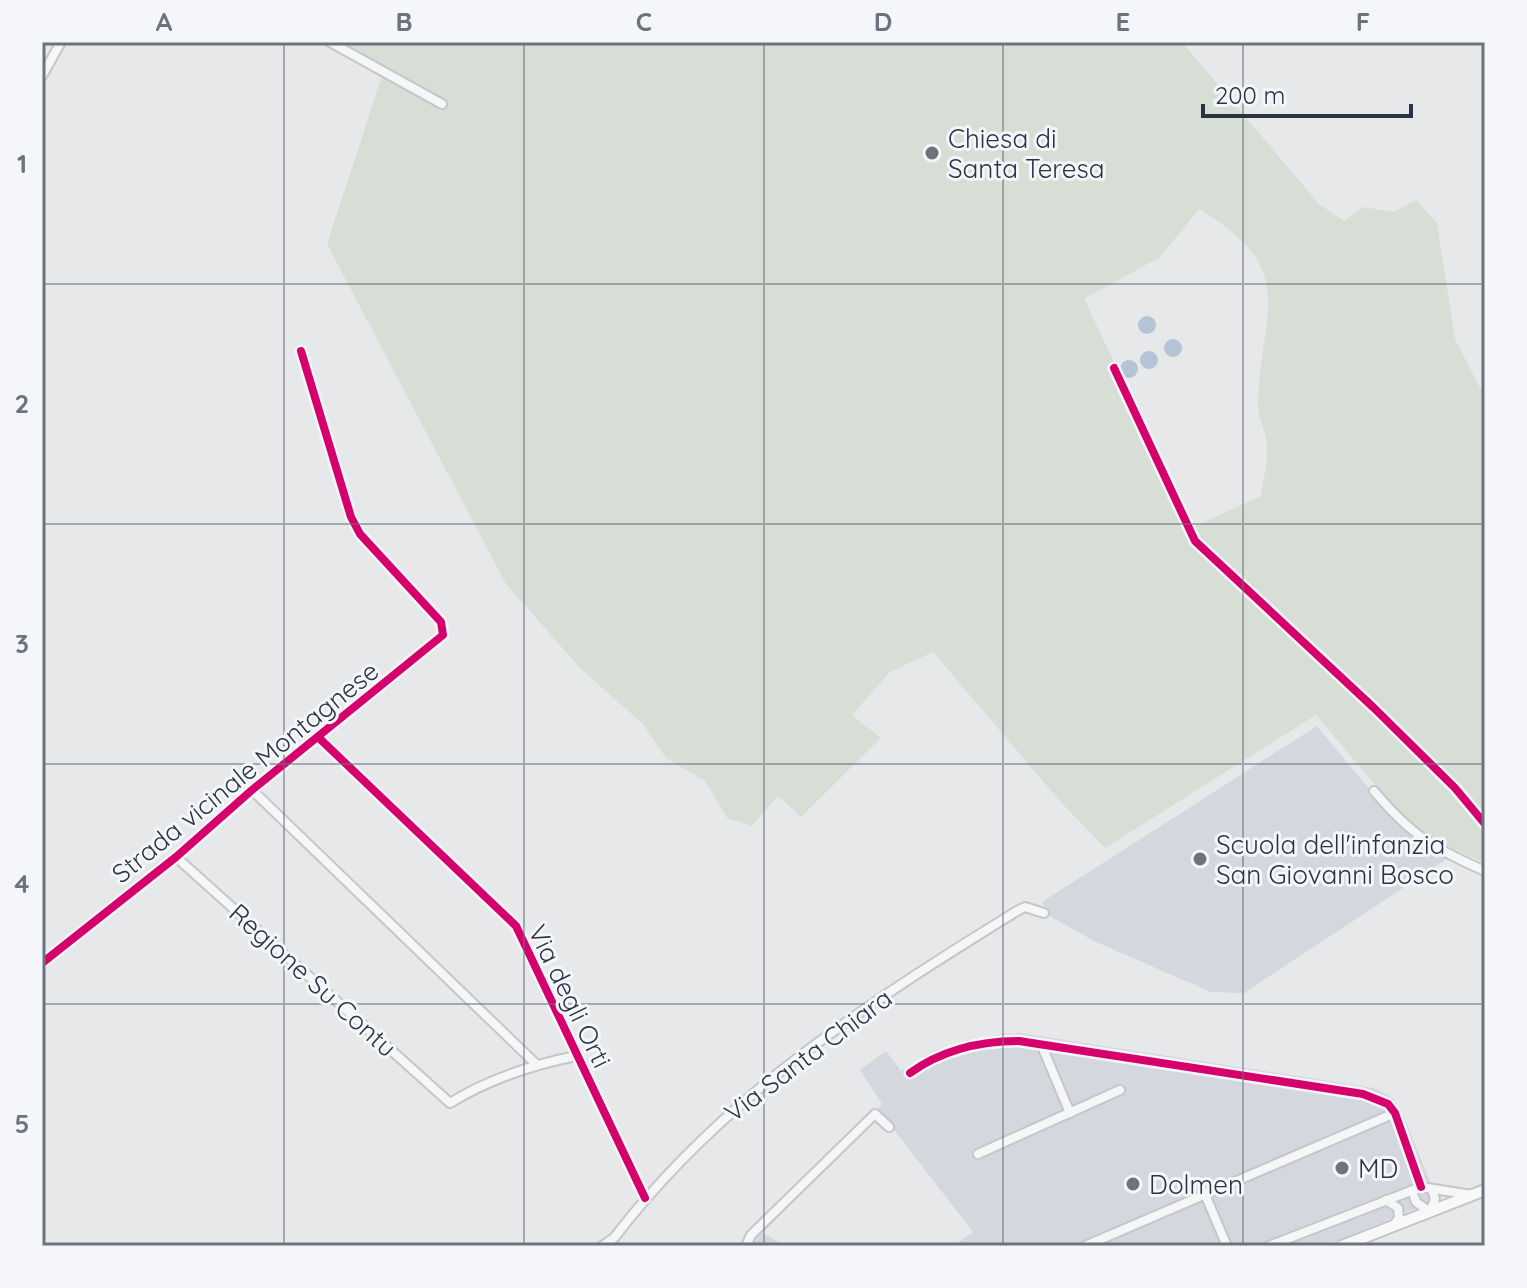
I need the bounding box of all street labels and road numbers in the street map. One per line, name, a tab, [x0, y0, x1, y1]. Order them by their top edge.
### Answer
street label: Strada vicinale Montagnese	[105, 654, 385, 890]
street label: Regione Su Contu	[222, 896, 404, 1064]
street label: Via degli Orti	[521, 919, 619, 1073]
street label: Via Santa Chiara	[718, 981, 898, 1129]

